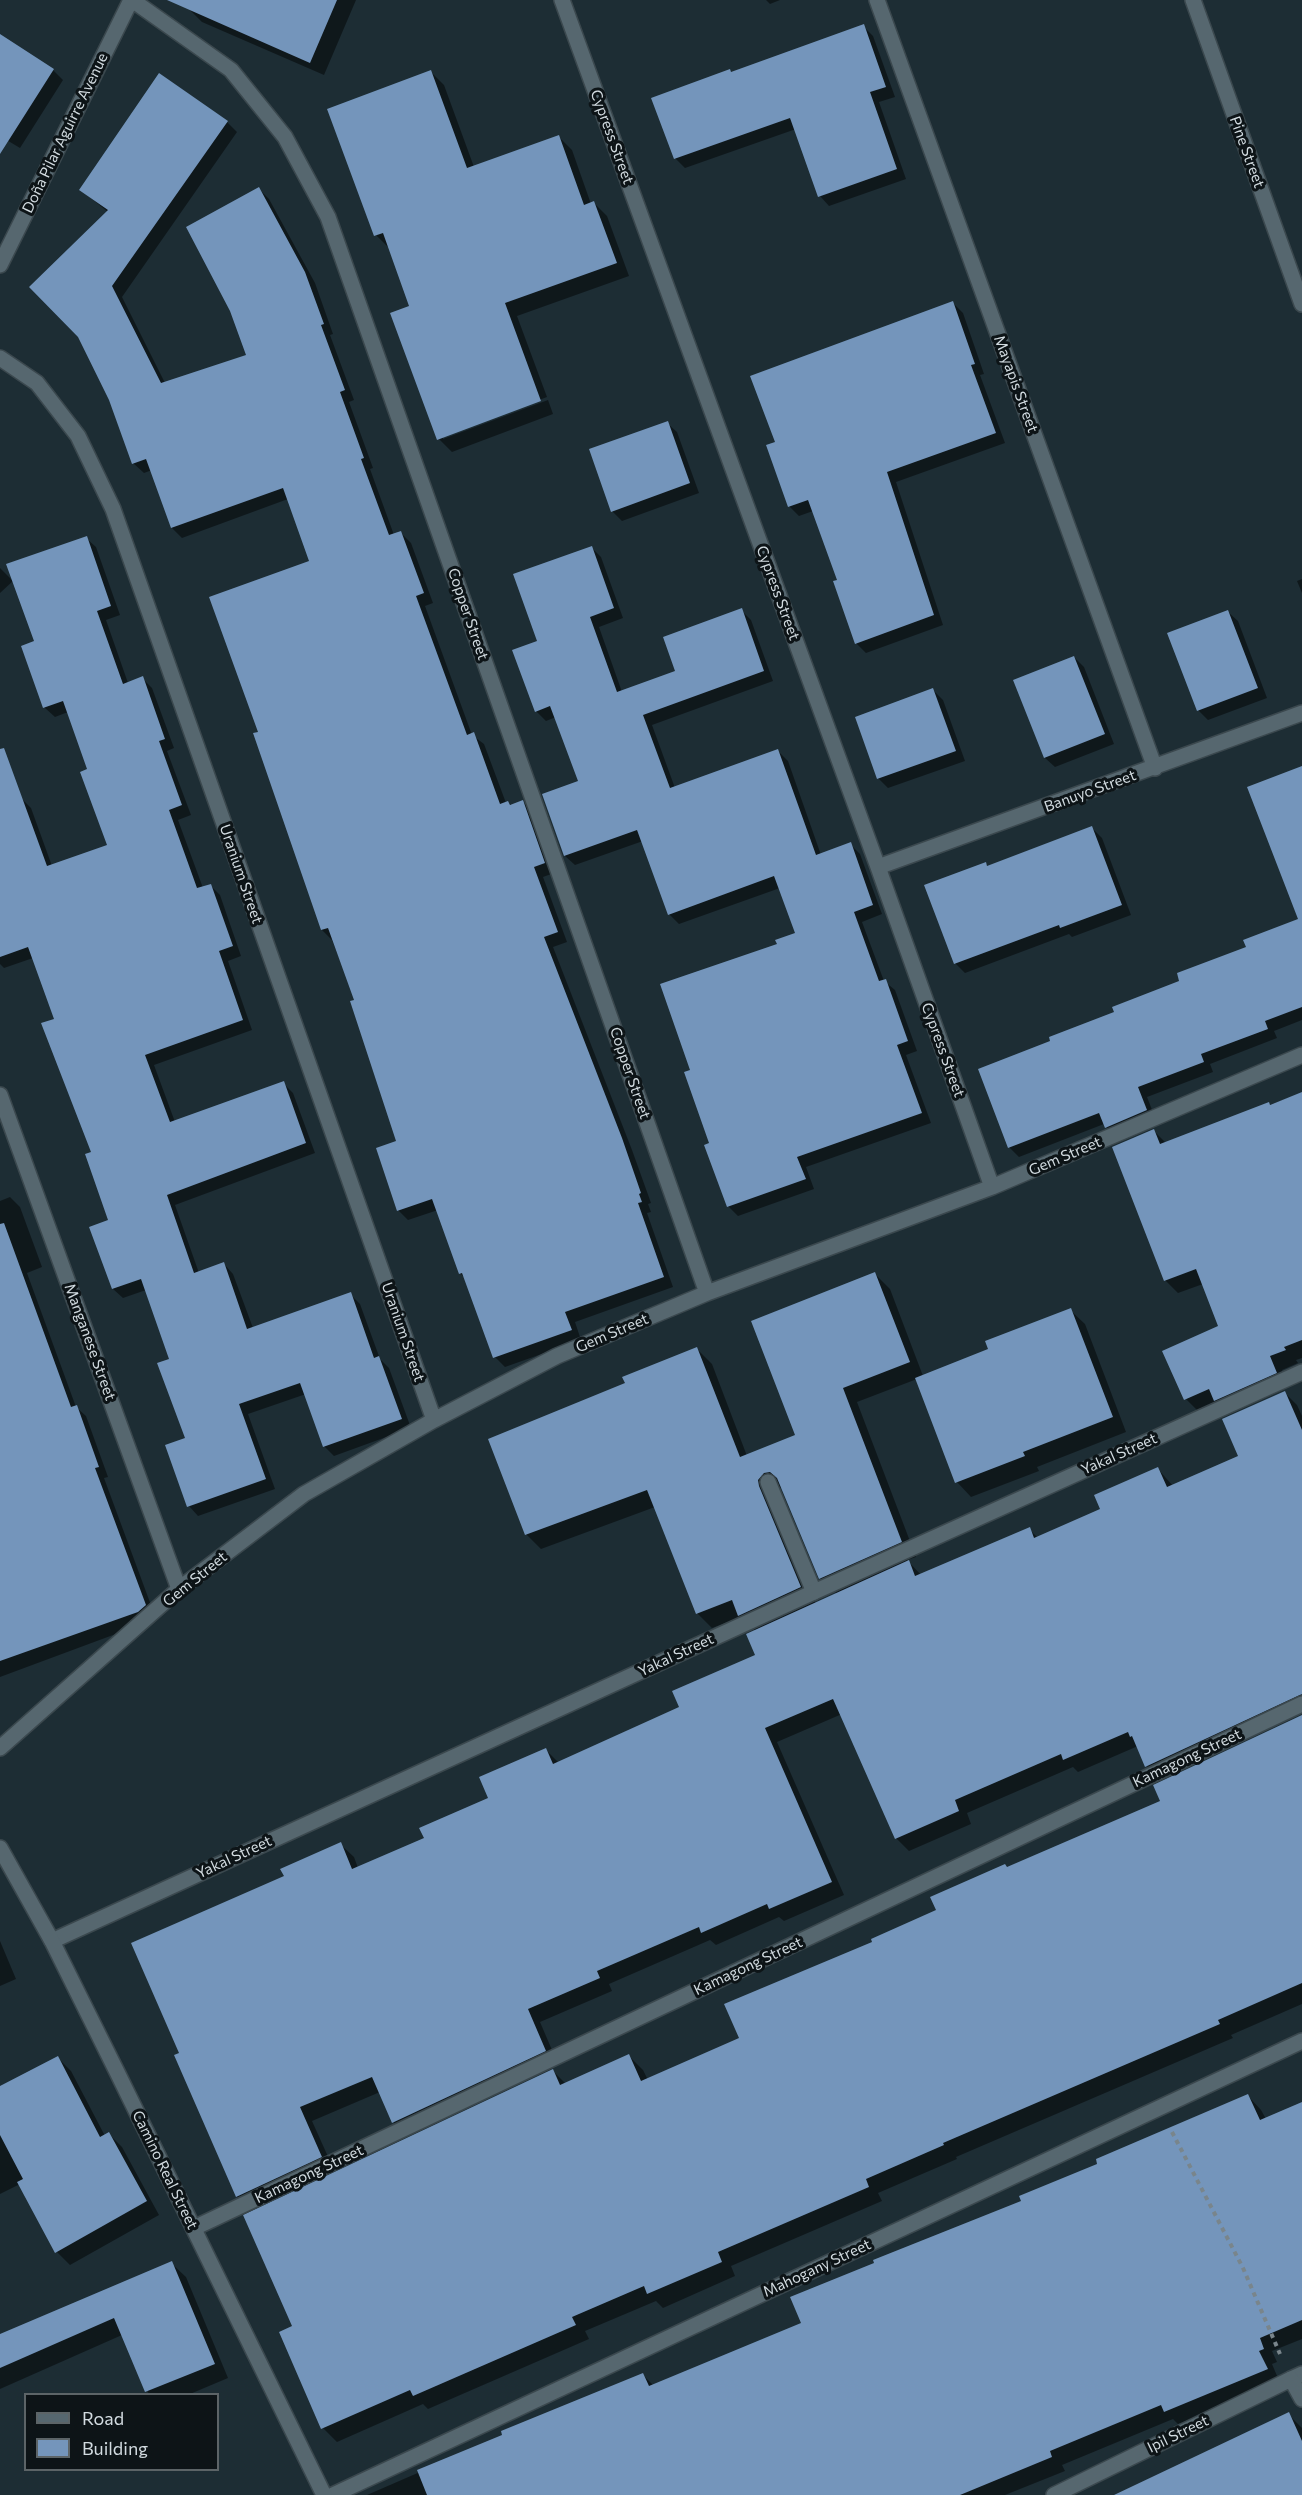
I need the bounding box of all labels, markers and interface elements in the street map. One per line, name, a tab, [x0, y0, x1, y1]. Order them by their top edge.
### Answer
street label: Doña Pilar Aguirre Avenue	[18, 50, 112, 216]
street label: Cypress Street	[587, 87, 637, 187]
street label: Pine Street	[1226, 114, 1268, 190]
street label: Mayapis Street	[990, 333, 1042, 435]
street label: Cypress Street	[753, 543, 803, 643]
street label: Copper Street	[444, 566, 492, 662]
street label: Banuyo Street	[1042, 766, 1138, 816]
street label: Uranium Street	[216, 822, 266, 926]
street label: Cypress Street	[918, 1000, 968, 1100]
street label: Copper Street	[606, 1025, 654, 1121]
street label: Gem Street	[1026, 1133, 1104, 1179]
street label: Uranium Street	[378, 1280, 428, 1384]
street label: Manganese Street	[61, 1281, 119, 1403]
street label: Gem Street	[573, 1310, 651, 1356]
street label: Yakal Street	[1078, 1429, 1160, 1479]
street label: Gem Street	[159, 1548, 231, 1610]
street label: Yakal Street	[635, 1630, 717, 1680]
street label: Kamagong Street	[1130, 1725, 1244, 1791]
street label: Yakal Street	[193, 1832, 275, 1882]
street label: Kamagong Street	[691, 1933, 805, 1999]
street label: Camino Real Street	[128, 2108, 202, 2232]
street label: Kamagong Street	[252, 2141, 366, 2207]
street label: Mahogany Street	[760, 2235, 874, 2301]
legend	[24, 2393, 219, 2471]
text: Road	[82, 2407, 124, 2429]
street label: Ipil Street	[1144, 2411, 1212, 2457]
text: Building	[82, 2437, 148, 2459]

